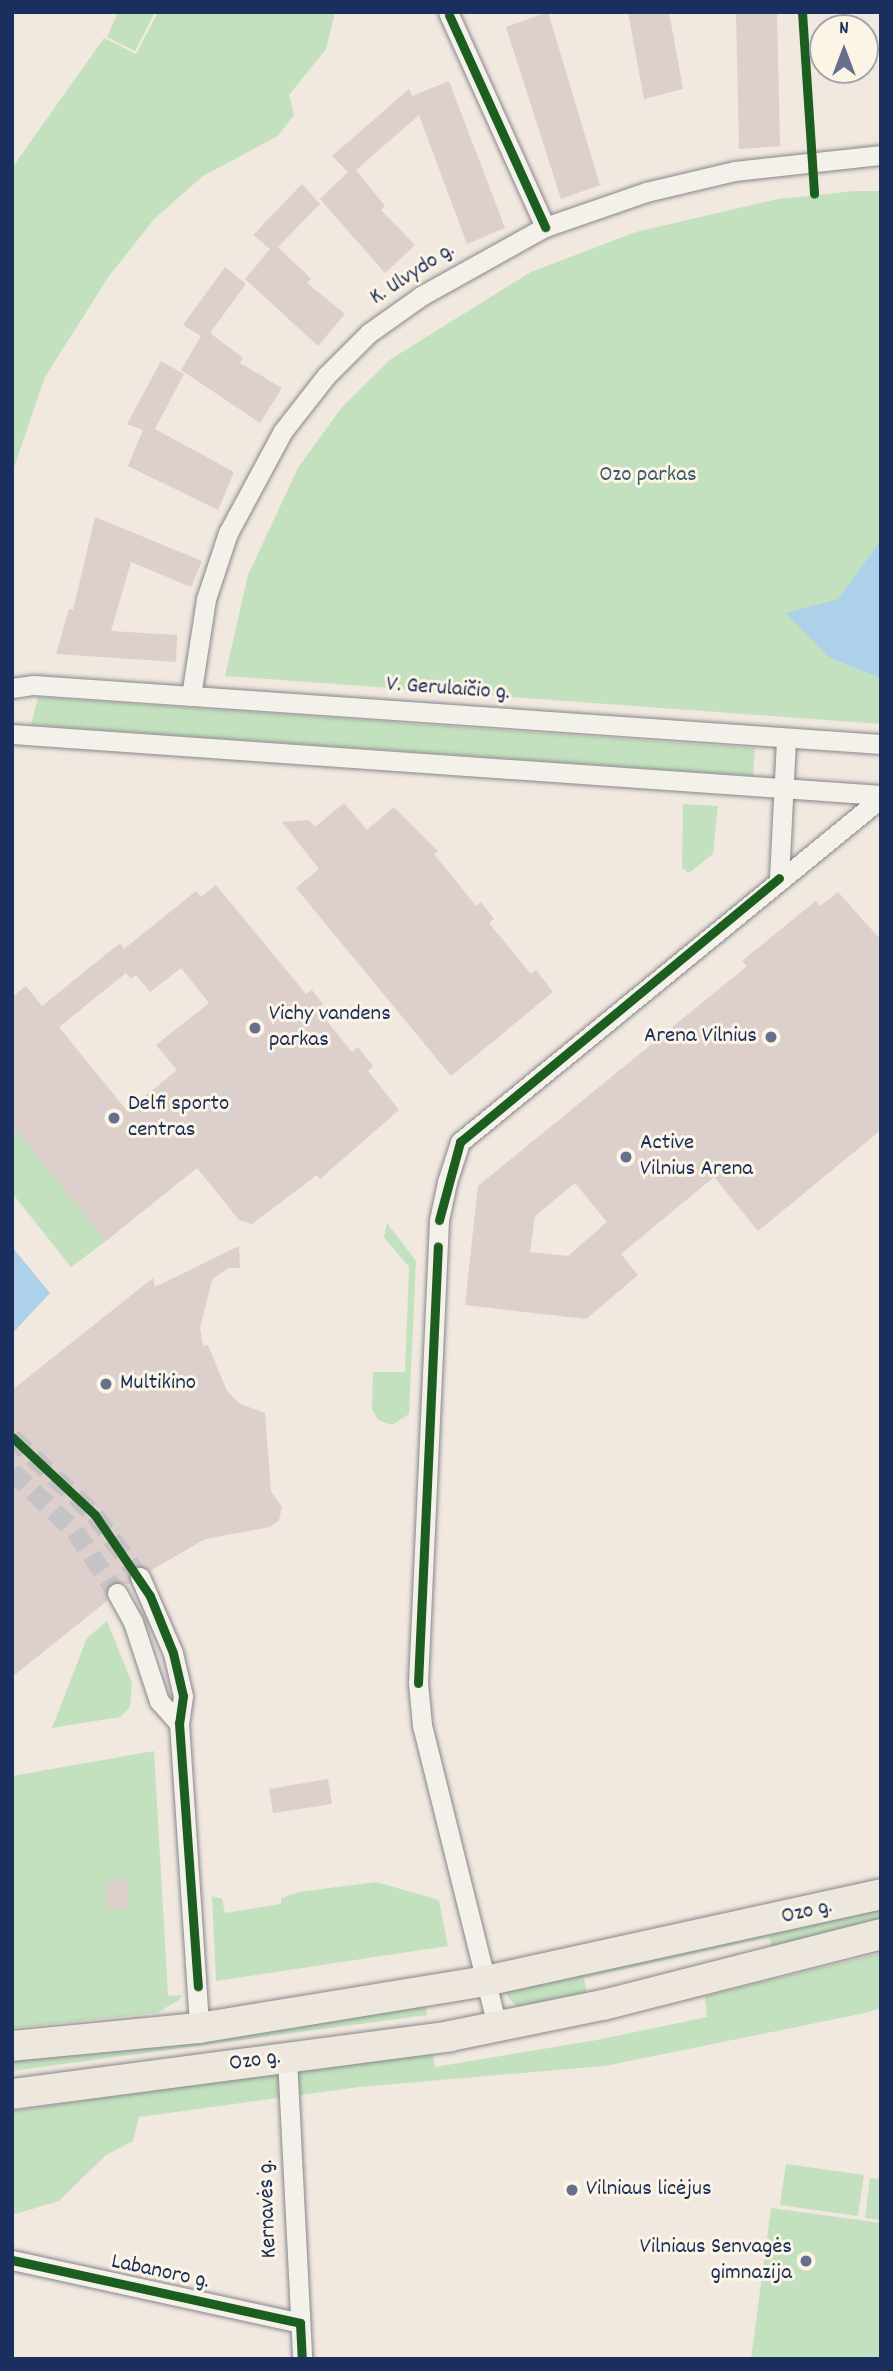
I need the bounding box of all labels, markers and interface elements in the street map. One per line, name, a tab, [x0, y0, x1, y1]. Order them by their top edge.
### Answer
north arrow	[809, 14, 879, 84]
text: N	[839, 16, 849, 43]
street label: K. Ulvydo g.	[365, 237, 461, 313]
park label: Ozo parkas	[599, 462, 697, 490]
street label: V. Gerulaičio g.	[385, 672, 511, 708]
place label: Vichy vandens parkas	[269, 1001, 391, 1055]
marker: Vichy vandens parkas	[247, 1020, 263, 1036]
place label: Arena Vilnius	[644, 1023, 757, 1051]
marker: Arena Vilnius	[763, 1029, 779, 1045]
place label: Delfi sporto centras	[128, 1091, 229, 1145]
marker: Delfi sporto centras	[106, 1110, 122, 1126]
place label: Active Vilnius Arena	[640, 1130, 753, 1184]
marker: Active Vilnius Arena	[618, 1149, 634, 1165]
place label: Multikino	[120, 1370, 196, 1398]
marker: Multikino	[98, 1376, 114, 1392]
street label: Ozo g.	[779, 1894, 835, 1932]
street label: Ozo g.	[228, 2045, 282, 2079]
street label: Kernavės g.	[253, 2159, 285, 2259]
place label: Vilniaus licėjus	[586, 2176, 712, 2204]
marker: Vilniaus licėjus	[564, 2182, 580, 2198]
place label: Vilniaus Senvagės gimnazija	[640, 2234, 792, 2288]
street label: Labanoro g.	[108, 2249, 212, 2297]
marker: Vilniaus Senvagės gimnazija	[798, 2253, 814, 2269]

